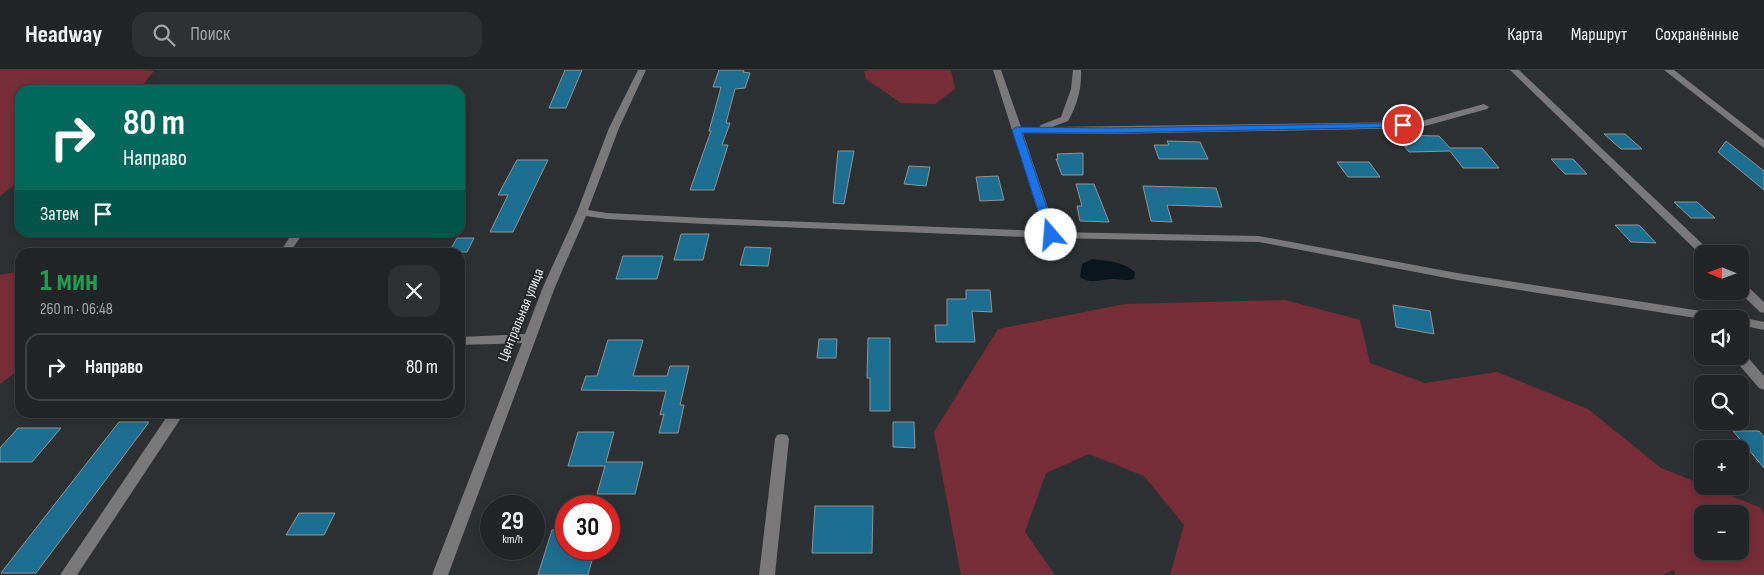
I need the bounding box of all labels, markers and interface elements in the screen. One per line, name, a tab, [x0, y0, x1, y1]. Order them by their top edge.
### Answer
search box	[132, 12, 482, 57]
text: Headway	[25, 20, 102, 49]
icon: search	[150, 21, 178, 49]
text: Поиск	[190, 23, 230, 46]
text: Карта	[1507, 24, 1543, 45]
text: Маршрут	[1571, 24, 1627, 45]
text: Сохранённые	[1655, 24, 1739, 45]
text: 80 m	[123, 102, 185, 145]
pin	[1382, 104, 1424, 146]
icon: right	[40, 105, 105, 170]
icon: arrive	[1389, 111, 1417, 139]
text: Направо	[123, 145, 187, 172]
icon: arrive	[89, 200, 117, 228]
text: Затем	[40, 203, 79, 226]
position arrow	[1024, 208, 1076, 260]
north arrow	[1694, 245, 1749, 300]
map controls	[1694, 245, 1749, 560]
text: 1 мин	[40, 263, 98, 299]
button: close	[388, 265, 440, 317]
street label: Центральная улица	[494, 266, 548, 364]
text: 260 m · 06:48	[40, 300, 113, 319]
button: sound	[1694, 310, 1749, 365]
icon: right	[42, 353, 70, 381]
text: Направо	[85, 356, 143, 379]
text: 80 m	[406, 356, 438, 379]
button: search	[1694, 375, 1749, 430]
button: +	[1694, 440, 1749, 495]
speed limit sign: 30	[555, 495, 620, 560]
button: −	[1694, 505, 1749, 560]
text: 29	[501, 506, 524, 537]
text: km/h	[502, 532, 523, 547]

